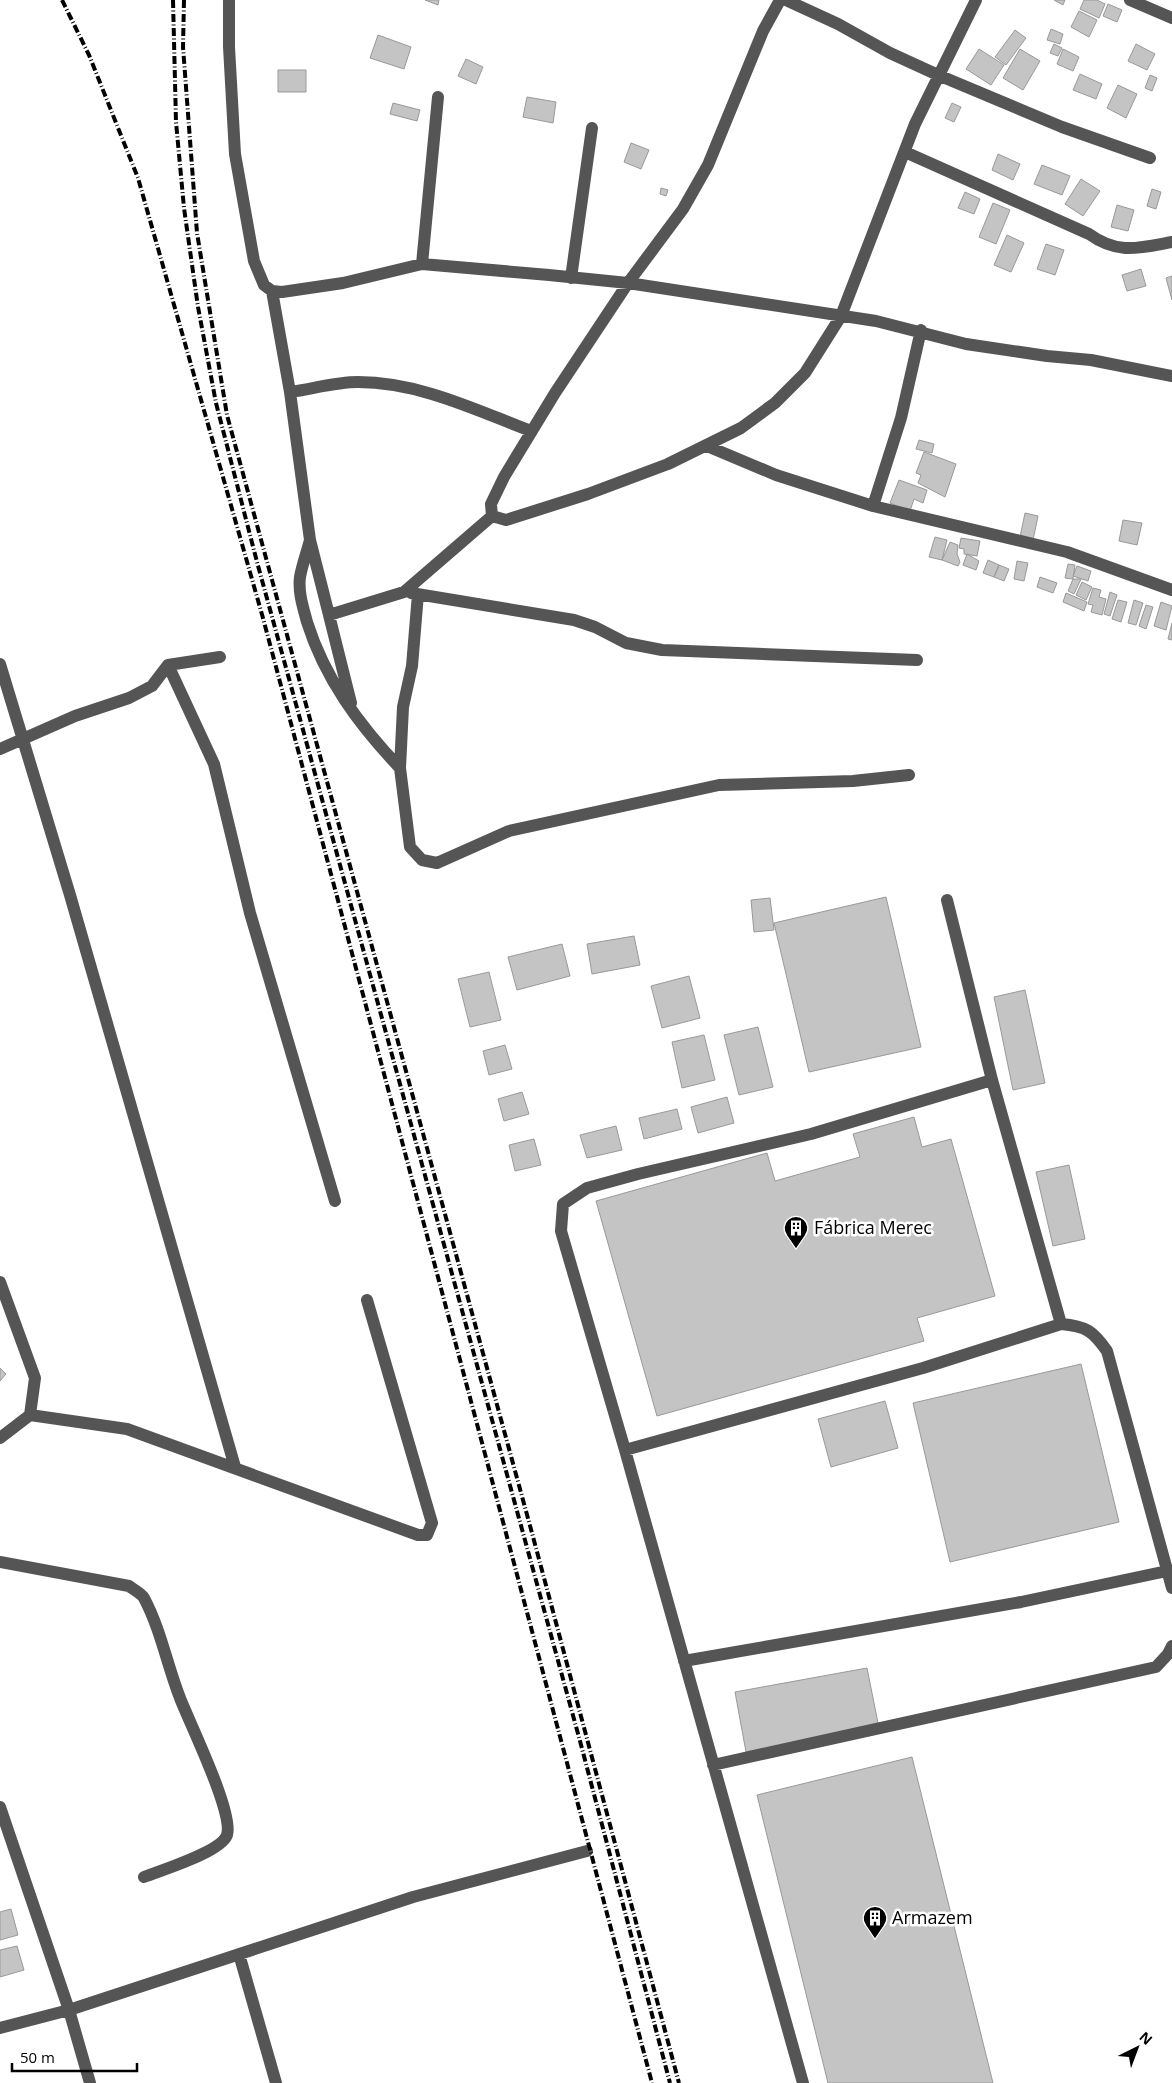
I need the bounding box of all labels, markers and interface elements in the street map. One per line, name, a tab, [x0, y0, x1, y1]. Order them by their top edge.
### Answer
building icon: Fábrica Merec	[783, 1215, 809, 1249]
place label: Fábrica Merec	[814, 1215, 932, 1239]
building icon: Armazem	[862, 1905, 888, 1939]
place label: Armazem	[892, 1905, 973, 1929]
north arrow	[1112, 2023, 1162, 2073]
text: N	[1135, 2027, 1157, 2049]
scale bar	[12, 2040, 138, 2072]
text: 50 m	[20, 2047, 55, 2067]

